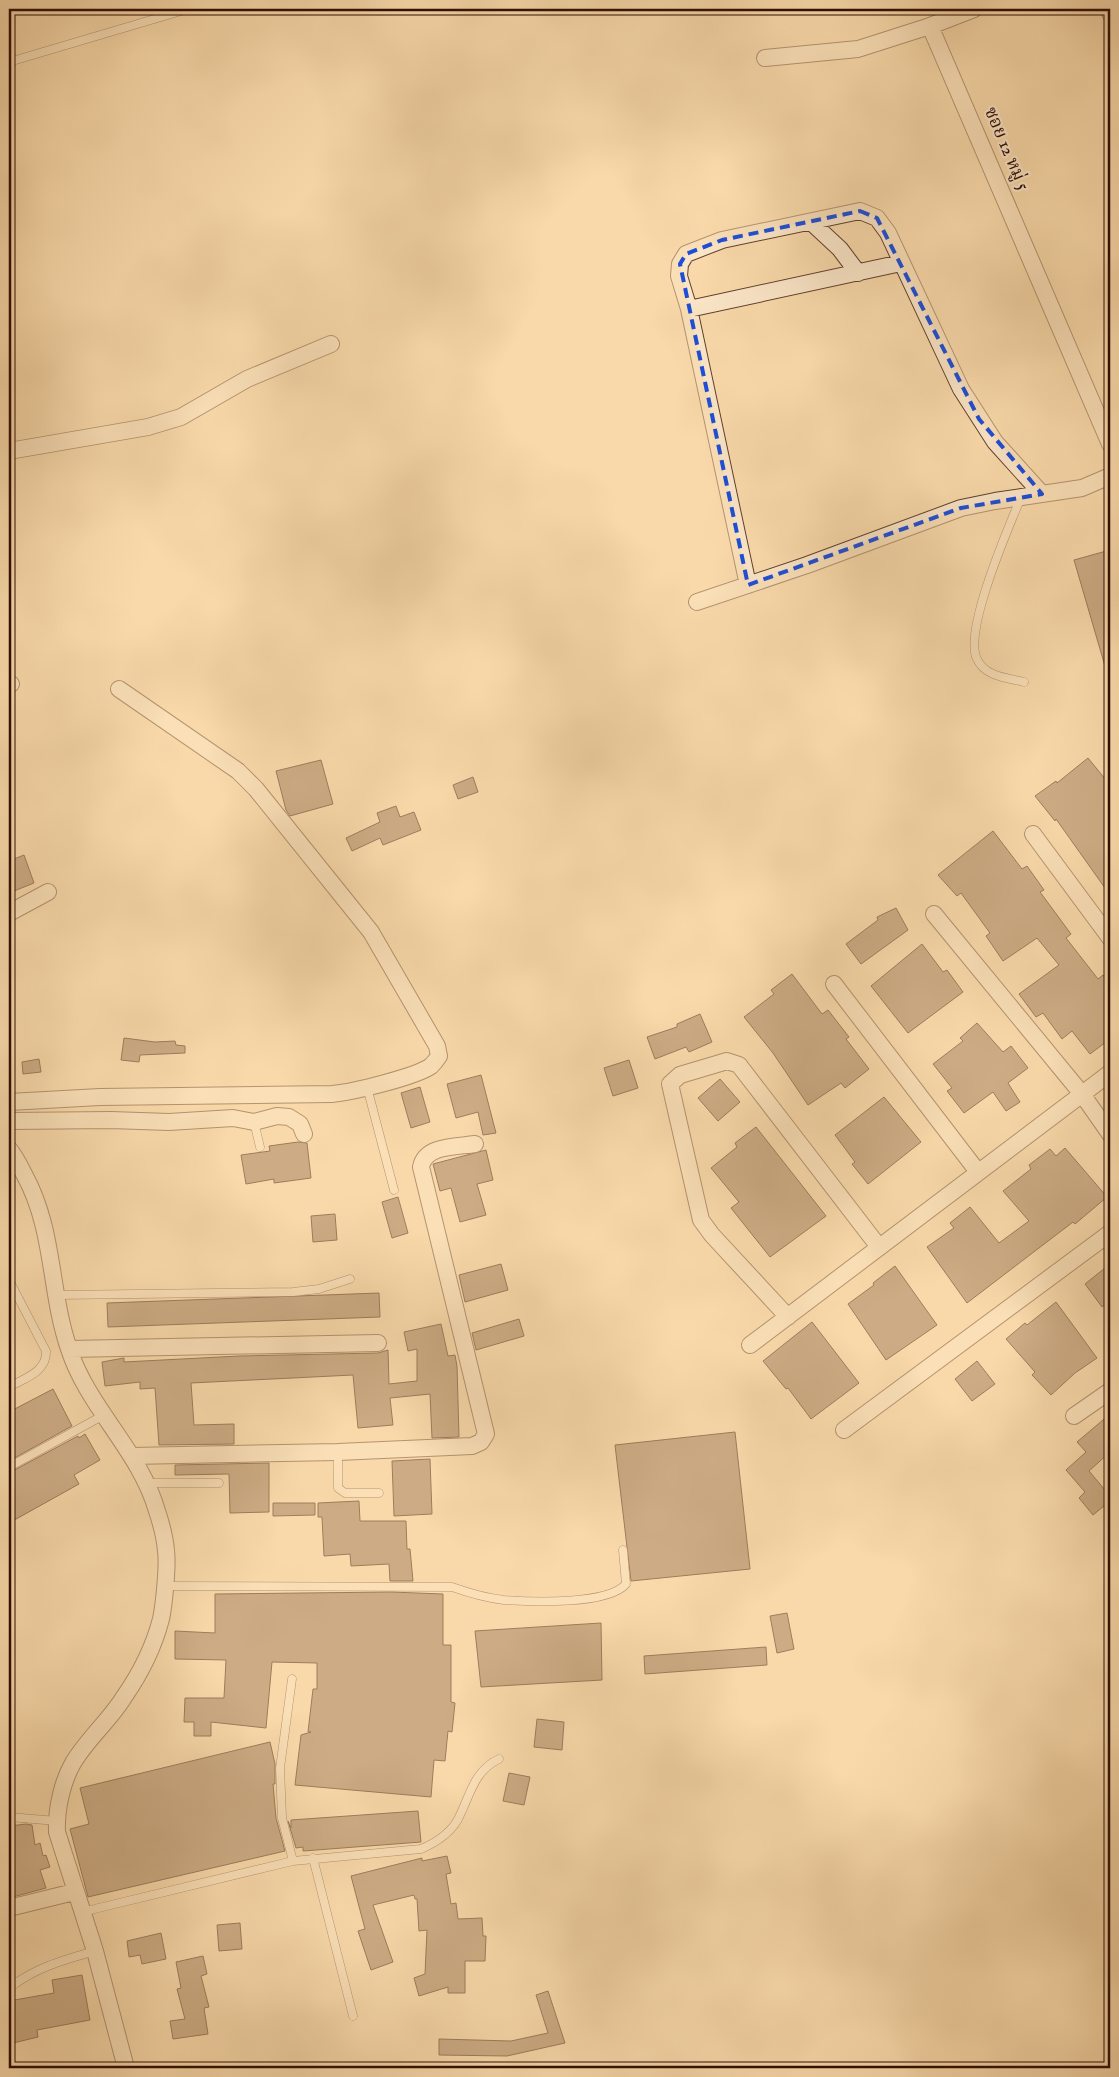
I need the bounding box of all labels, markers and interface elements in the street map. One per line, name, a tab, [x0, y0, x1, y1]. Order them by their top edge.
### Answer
street label: ซอย 12 หมู่ 5	[978, 104, 1034, 195]

